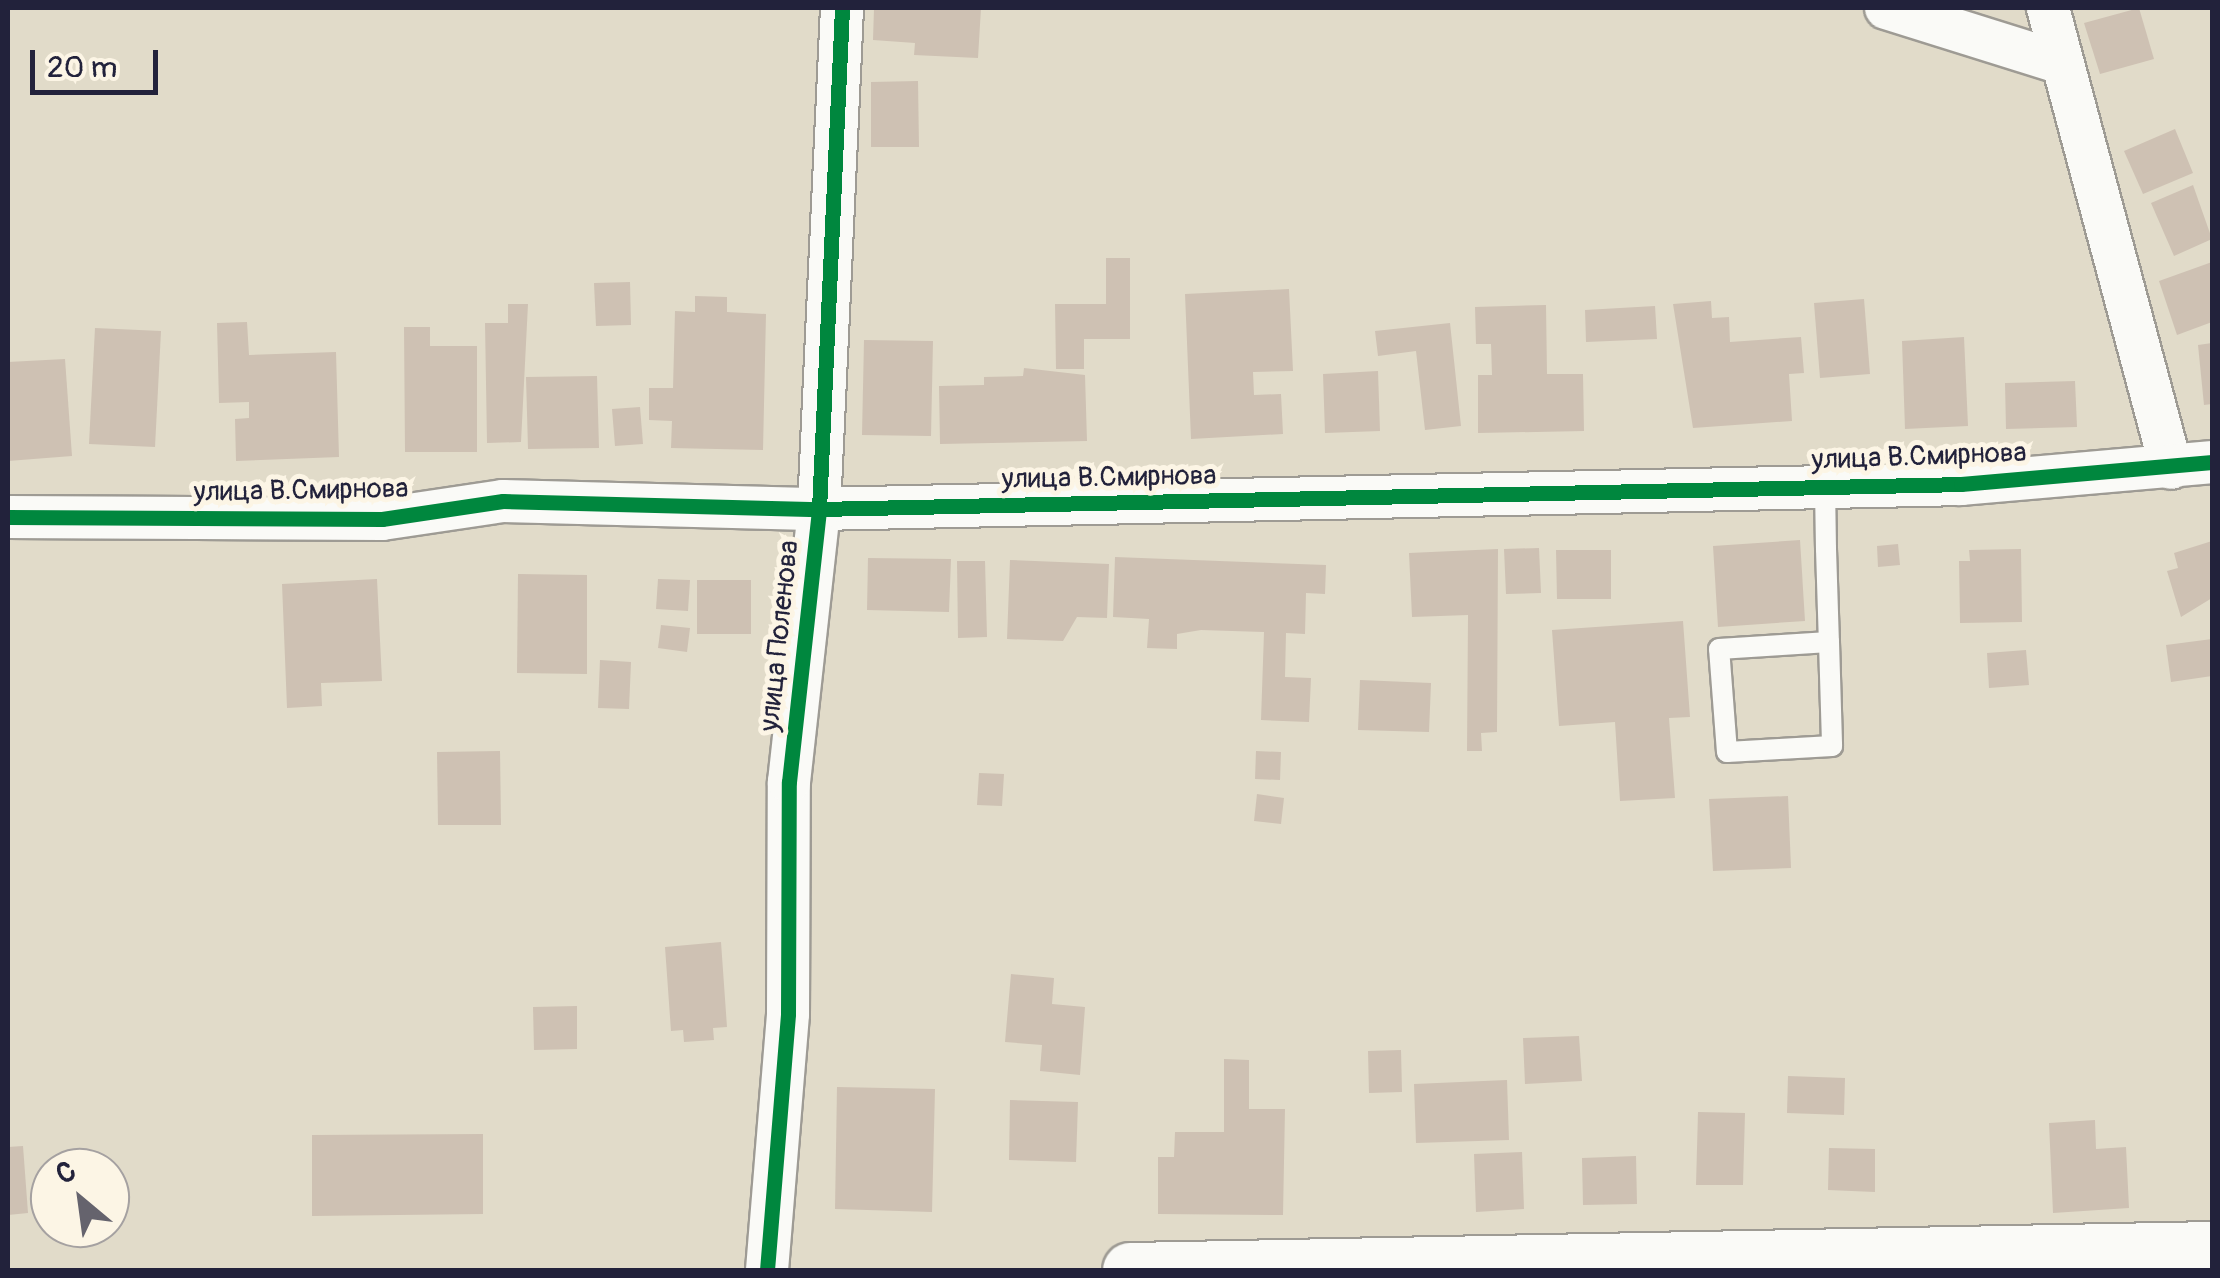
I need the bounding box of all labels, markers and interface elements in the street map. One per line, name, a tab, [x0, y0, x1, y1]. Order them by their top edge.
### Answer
scale bar	[35, 30, 162, 92]
text: 20 m	[47, 49, 117, 86]
street label: улица В.Смирнова	[1811, 436, 2027, 478]
street label: улица В.Смирнова	[1001, 459, 1217, 497]
street label: улица В.Смирнова	[193, 472, 409, 510]
street label: улица Поленова	[753, 539, 807, 733]
north arrow	[30, 1148, 130, 1248]
text: С	[50, 1154, 82, 1193]

